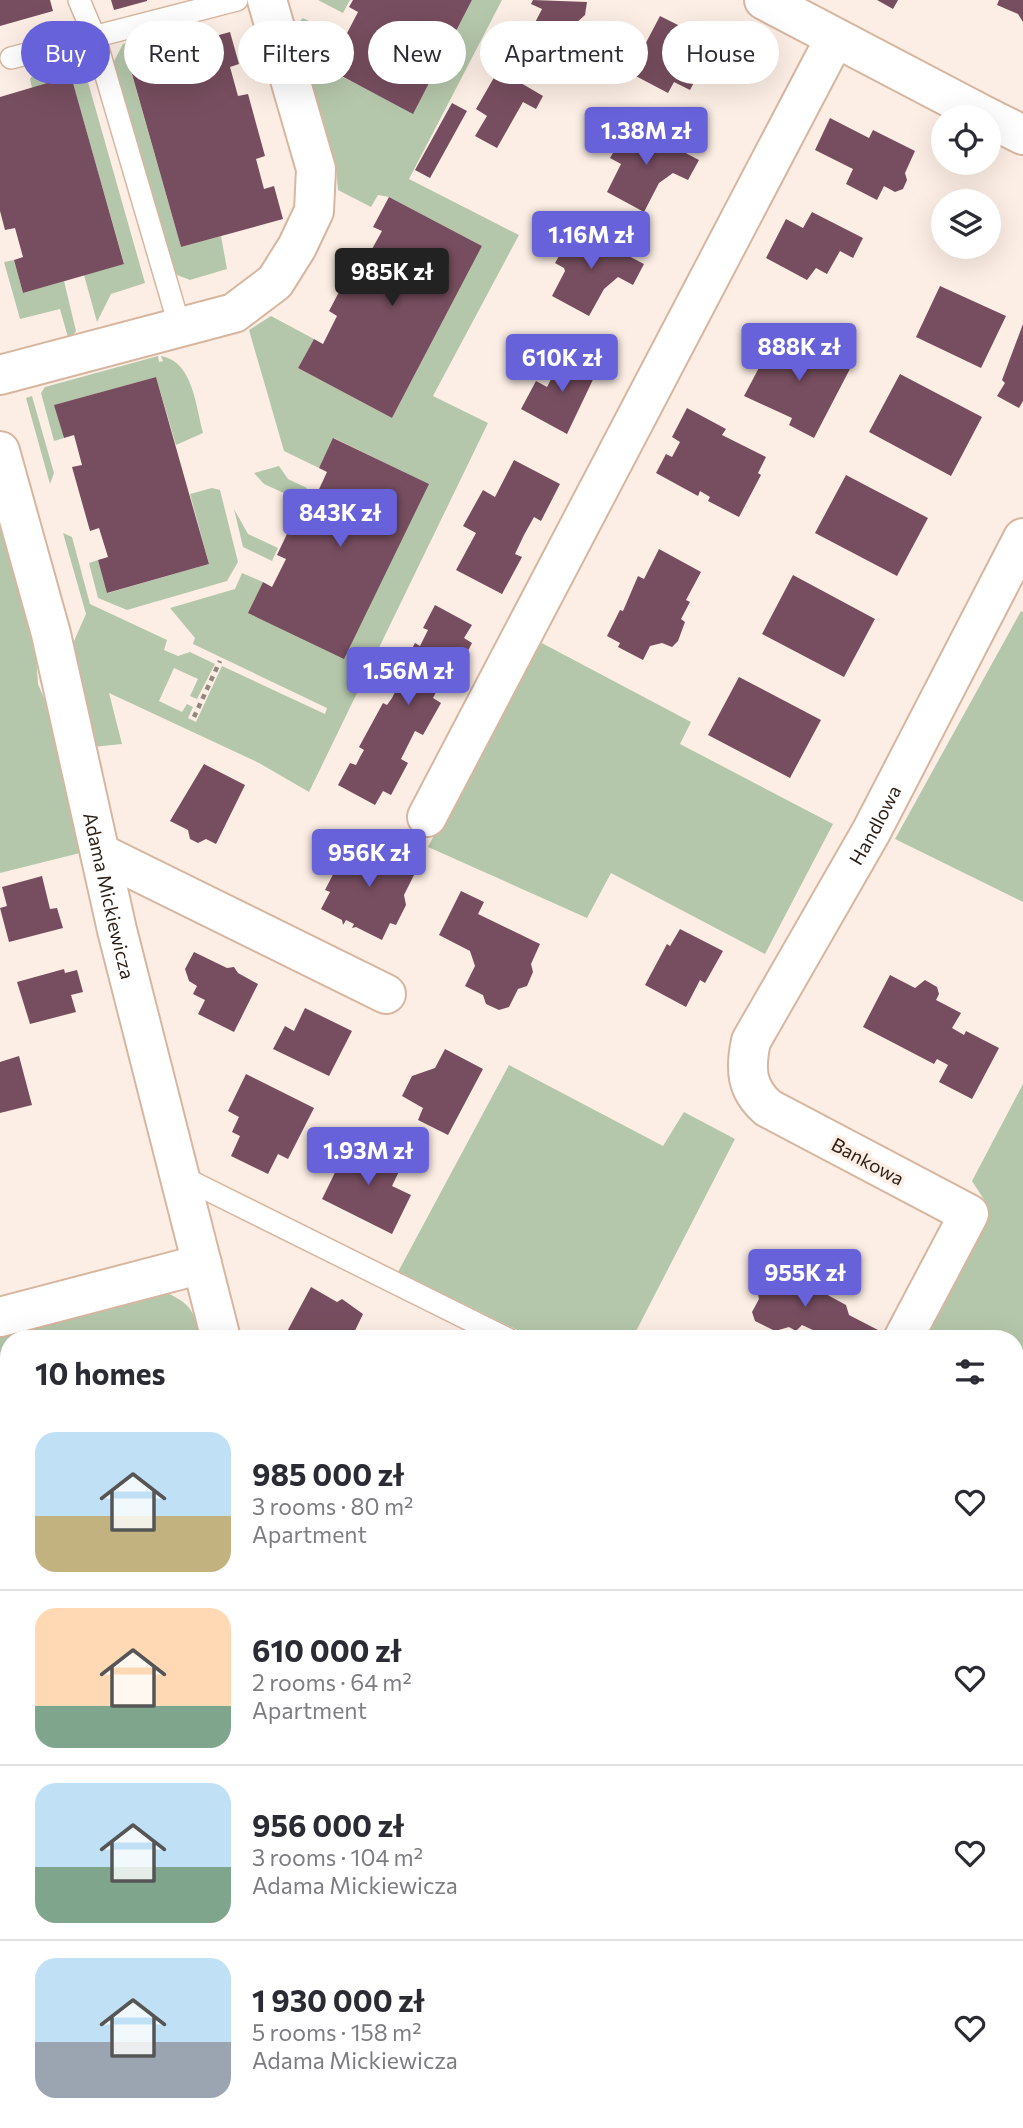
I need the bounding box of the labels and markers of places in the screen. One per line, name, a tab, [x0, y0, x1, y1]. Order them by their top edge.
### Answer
pin: 1.38M zł	[574, 108, 718, 167]
pin: 1.16M zł	[519, 212, 663, 271]
pin: 985K zł	[327, 248, 457, 308]
pin: 888K zł	[734, 324, 864, 383]
pin: 610K zł	[497, 334, 627, 394]
pin: 843K zł	[275, 490, 405, 549]
pin: 1.56M zł	[336, 648, 480, 707]
pin: 956K zł	[304, 830, 434, 889]
pin: 1.93M zł	[296, 1128, 440, 1187]
pin: 955K zł	[740, 1250, 870, 1309]

